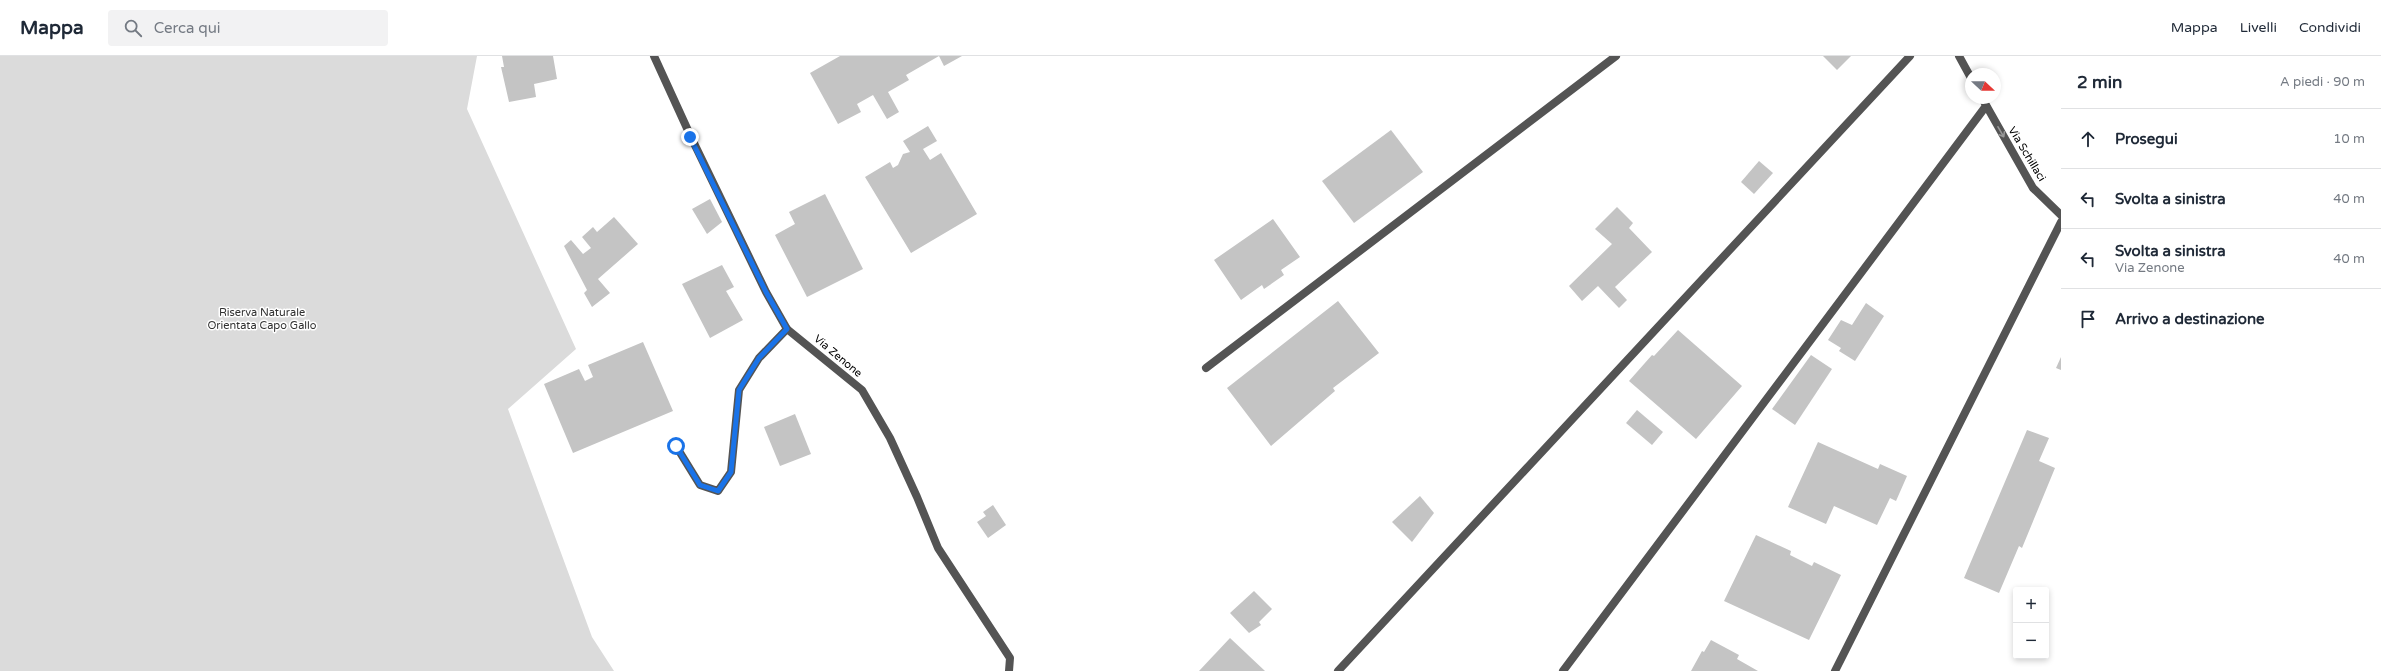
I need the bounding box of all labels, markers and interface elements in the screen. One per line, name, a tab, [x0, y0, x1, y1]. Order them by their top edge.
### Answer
search box	[108, 10, 388, 46]
text: Mappa	[20, 17, 84, 39]
icon: search	[122, 17, 144, 39]
text: Cerca qui	[154, 19, 221, 37]
text: Mappa	[2171, 19, 2218, 36]
text: Livelli	[2240, 19, 2277, 36]
text: Condividi	[2299, 19, 2361, 36]
north arrow	[1965, 68, 2001, 104]
text: 2 min	[2077, 72, 2122, 93]
text: A piedi · 90 m	[2280, 74, 2365, 90]
street label: Via Schillaci	[2006, 124, 2048, 184]
one-way arrow	[1997, 126, 2005, 138]
route end	[681, 128, 699, 146]
icon: ahead	[2077, 128, 2099, 150]
text: Prosegui	[2115, 130, 2178, 148]
text: 10 m	[2333, 131, 2365, 147]
icon: left	[2077, 188, 2099, 210]
text: Svolta a sinistra	[2115, 190, 2226, 208]
text: 40 m	[2333, 191, 2365, 207]
text: Svolta a sinistra	[2115, 242, 2226, 260]
icon: left	[2077, 248, 2099, 270]
text: 40 m	[2333, 251, 2365, 267]
text: Via Zenone	[2115, 260, 2185, 276]
park label: Riserva Naturale Orientata Capo Gallo	[207, 306, 317, 332]
icon: arrive	[2077, 308, 2099, 330]
text: Arrivo a destinazione	[2115, 310, 2265, 328]
street label: Via Zenone	[811, 332, 865, 380]
route start	[667, 437, 685, 455]
map controls	[2013, 587, 2049, 659]
button: +	[2013, 587, 2049, 623]
button: −	[2013, 623, 2049, 659]

